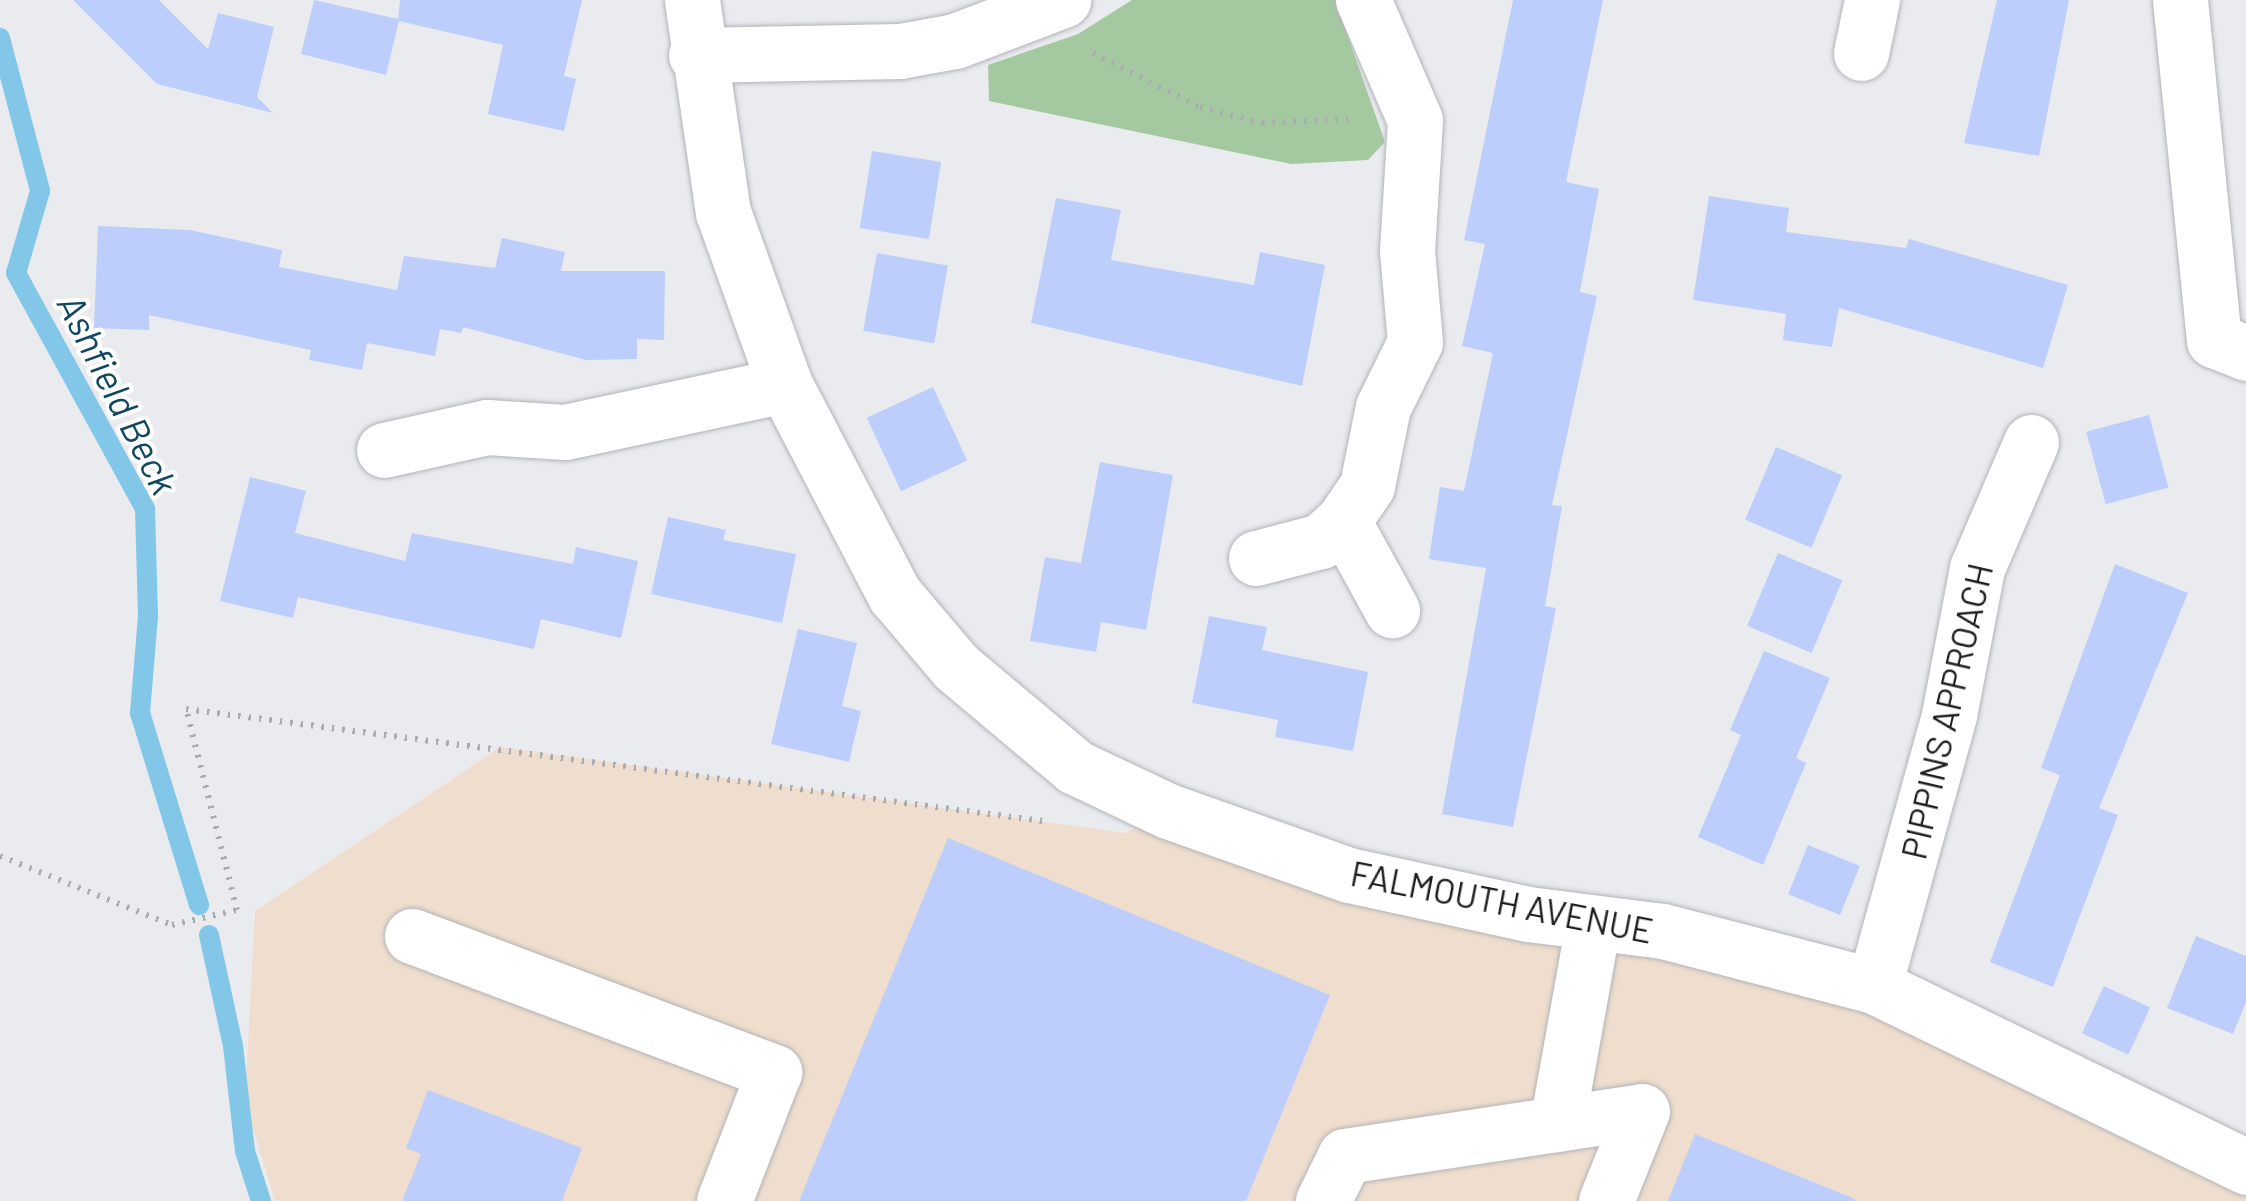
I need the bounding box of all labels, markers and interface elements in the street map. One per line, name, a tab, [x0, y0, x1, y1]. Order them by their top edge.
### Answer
water label: Ashfield Beck	[48, 286, 188, 502]
street label: PIPPINS APPROACH	[1892, 559, 2000, 863]
street label: FALMOUTH AVENUE	[1347, 851, 1657, 951]

